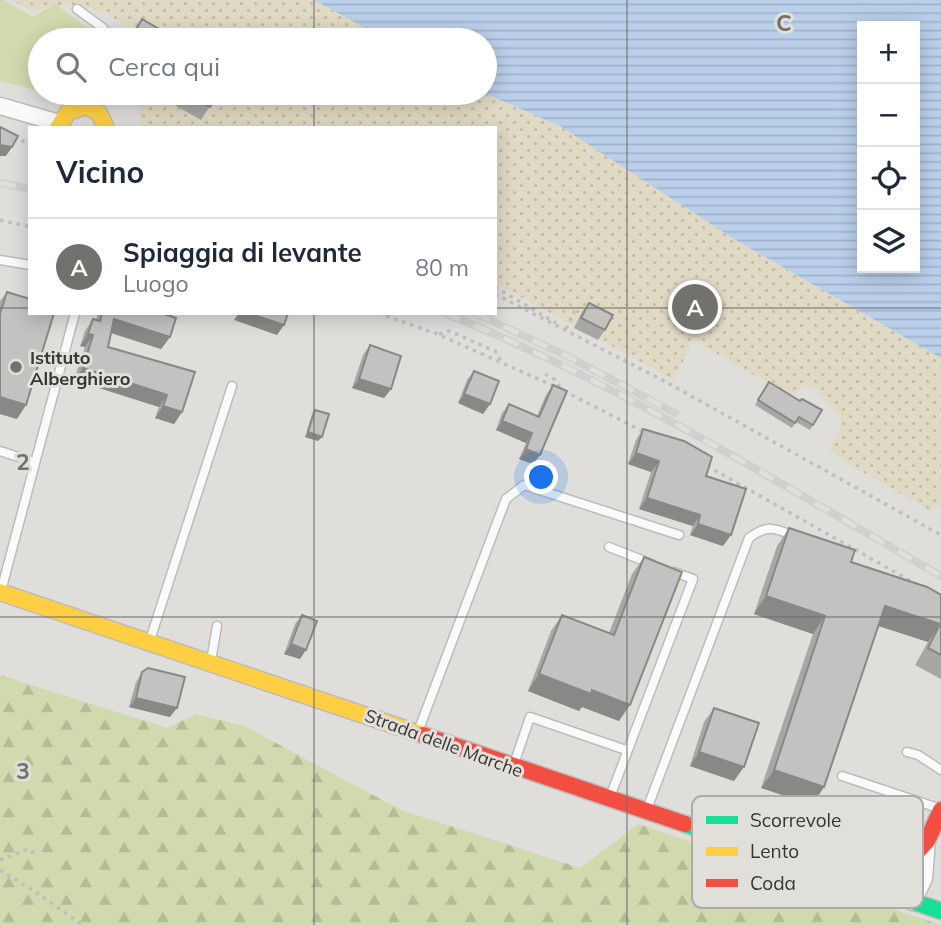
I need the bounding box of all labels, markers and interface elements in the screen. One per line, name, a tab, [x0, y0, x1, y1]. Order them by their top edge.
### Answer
text: C	[776, 8, 792, 37]
map controls	[857, 21, 920, 273]
button: +	[857, 21, 920, 84]
search box	[28, 28, 497, 105]
icon: search	[52, 48, 90, 86]
text: Cerca qui	[108, 50, 220, 83]
button: −	[857, 84, 920, 147]
button: locate	[857, 147, 920, 210]
text: Vicino	[56, 153, 144, 191]
button: layers	[857, 210, 920, 273]
text: Spiaggia di levante	[123, 236, 362, 269]
text: A	[70, 253, 88, 282]
text: 80 m	[415, 253, 469, 282]
text: Luogo	[123, 269, 189, 298]
pin: A	[672, 281, 718, 333]
place label: Istituto Alberghiero	[30, 346, 130, 390]
marker: Istituto Alberghiero	[8, 359, 24, 375]
text: 2	[16, 447, 30, 476]
your location	[524, 460, 558, 494]
street label: Strada delle Marche	[362, 704, 526, 782]
text: 3	[16, 756, 30, 785]
legend	[692, 796, 923, 908]
text: Scorrevole	[750, 808, 841, 832]
text: Lento	[750, 839, 799, 863]
text: Coda	[750, 871, 796, 895]

